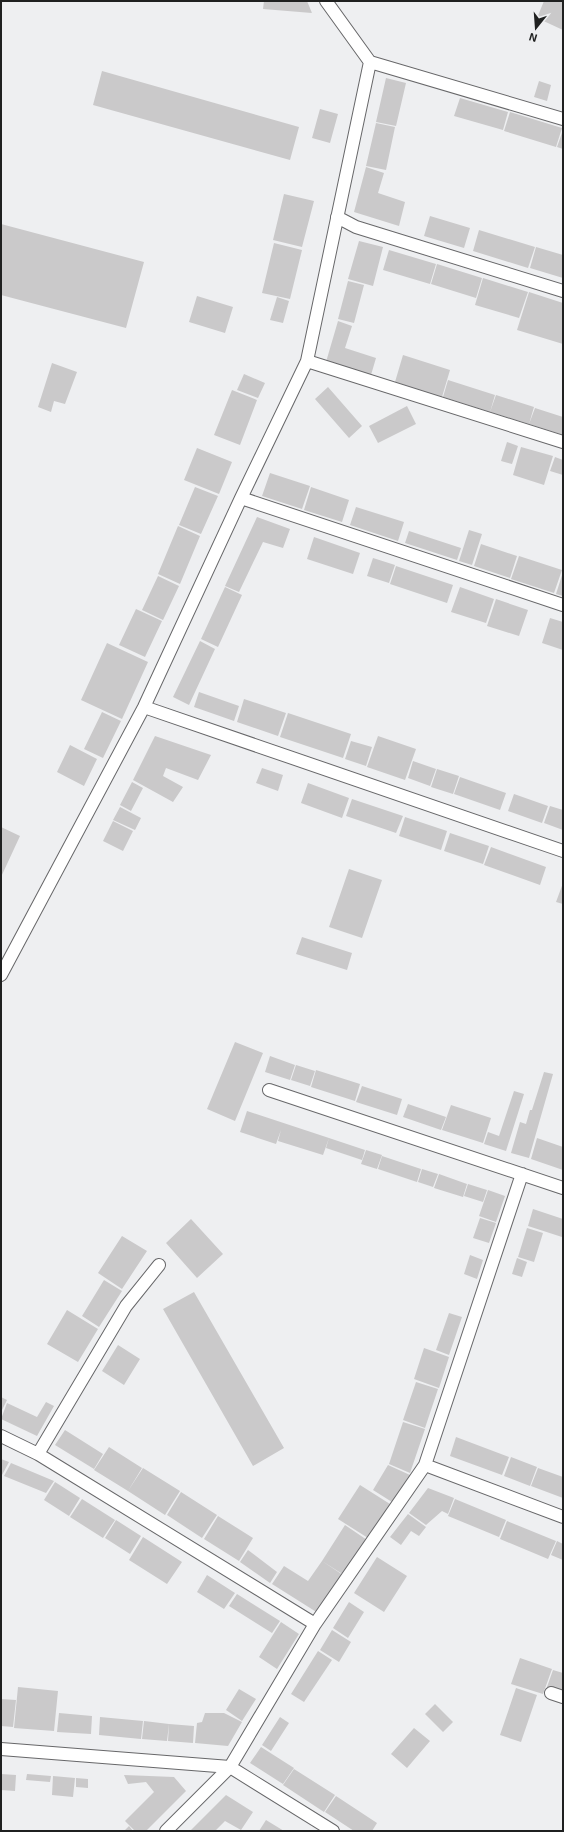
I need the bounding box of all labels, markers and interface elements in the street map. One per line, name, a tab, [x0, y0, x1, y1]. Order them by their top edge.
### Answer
north arrow	[516, 8, 556, 48]
text: N	[527, 31, 539, 45]

